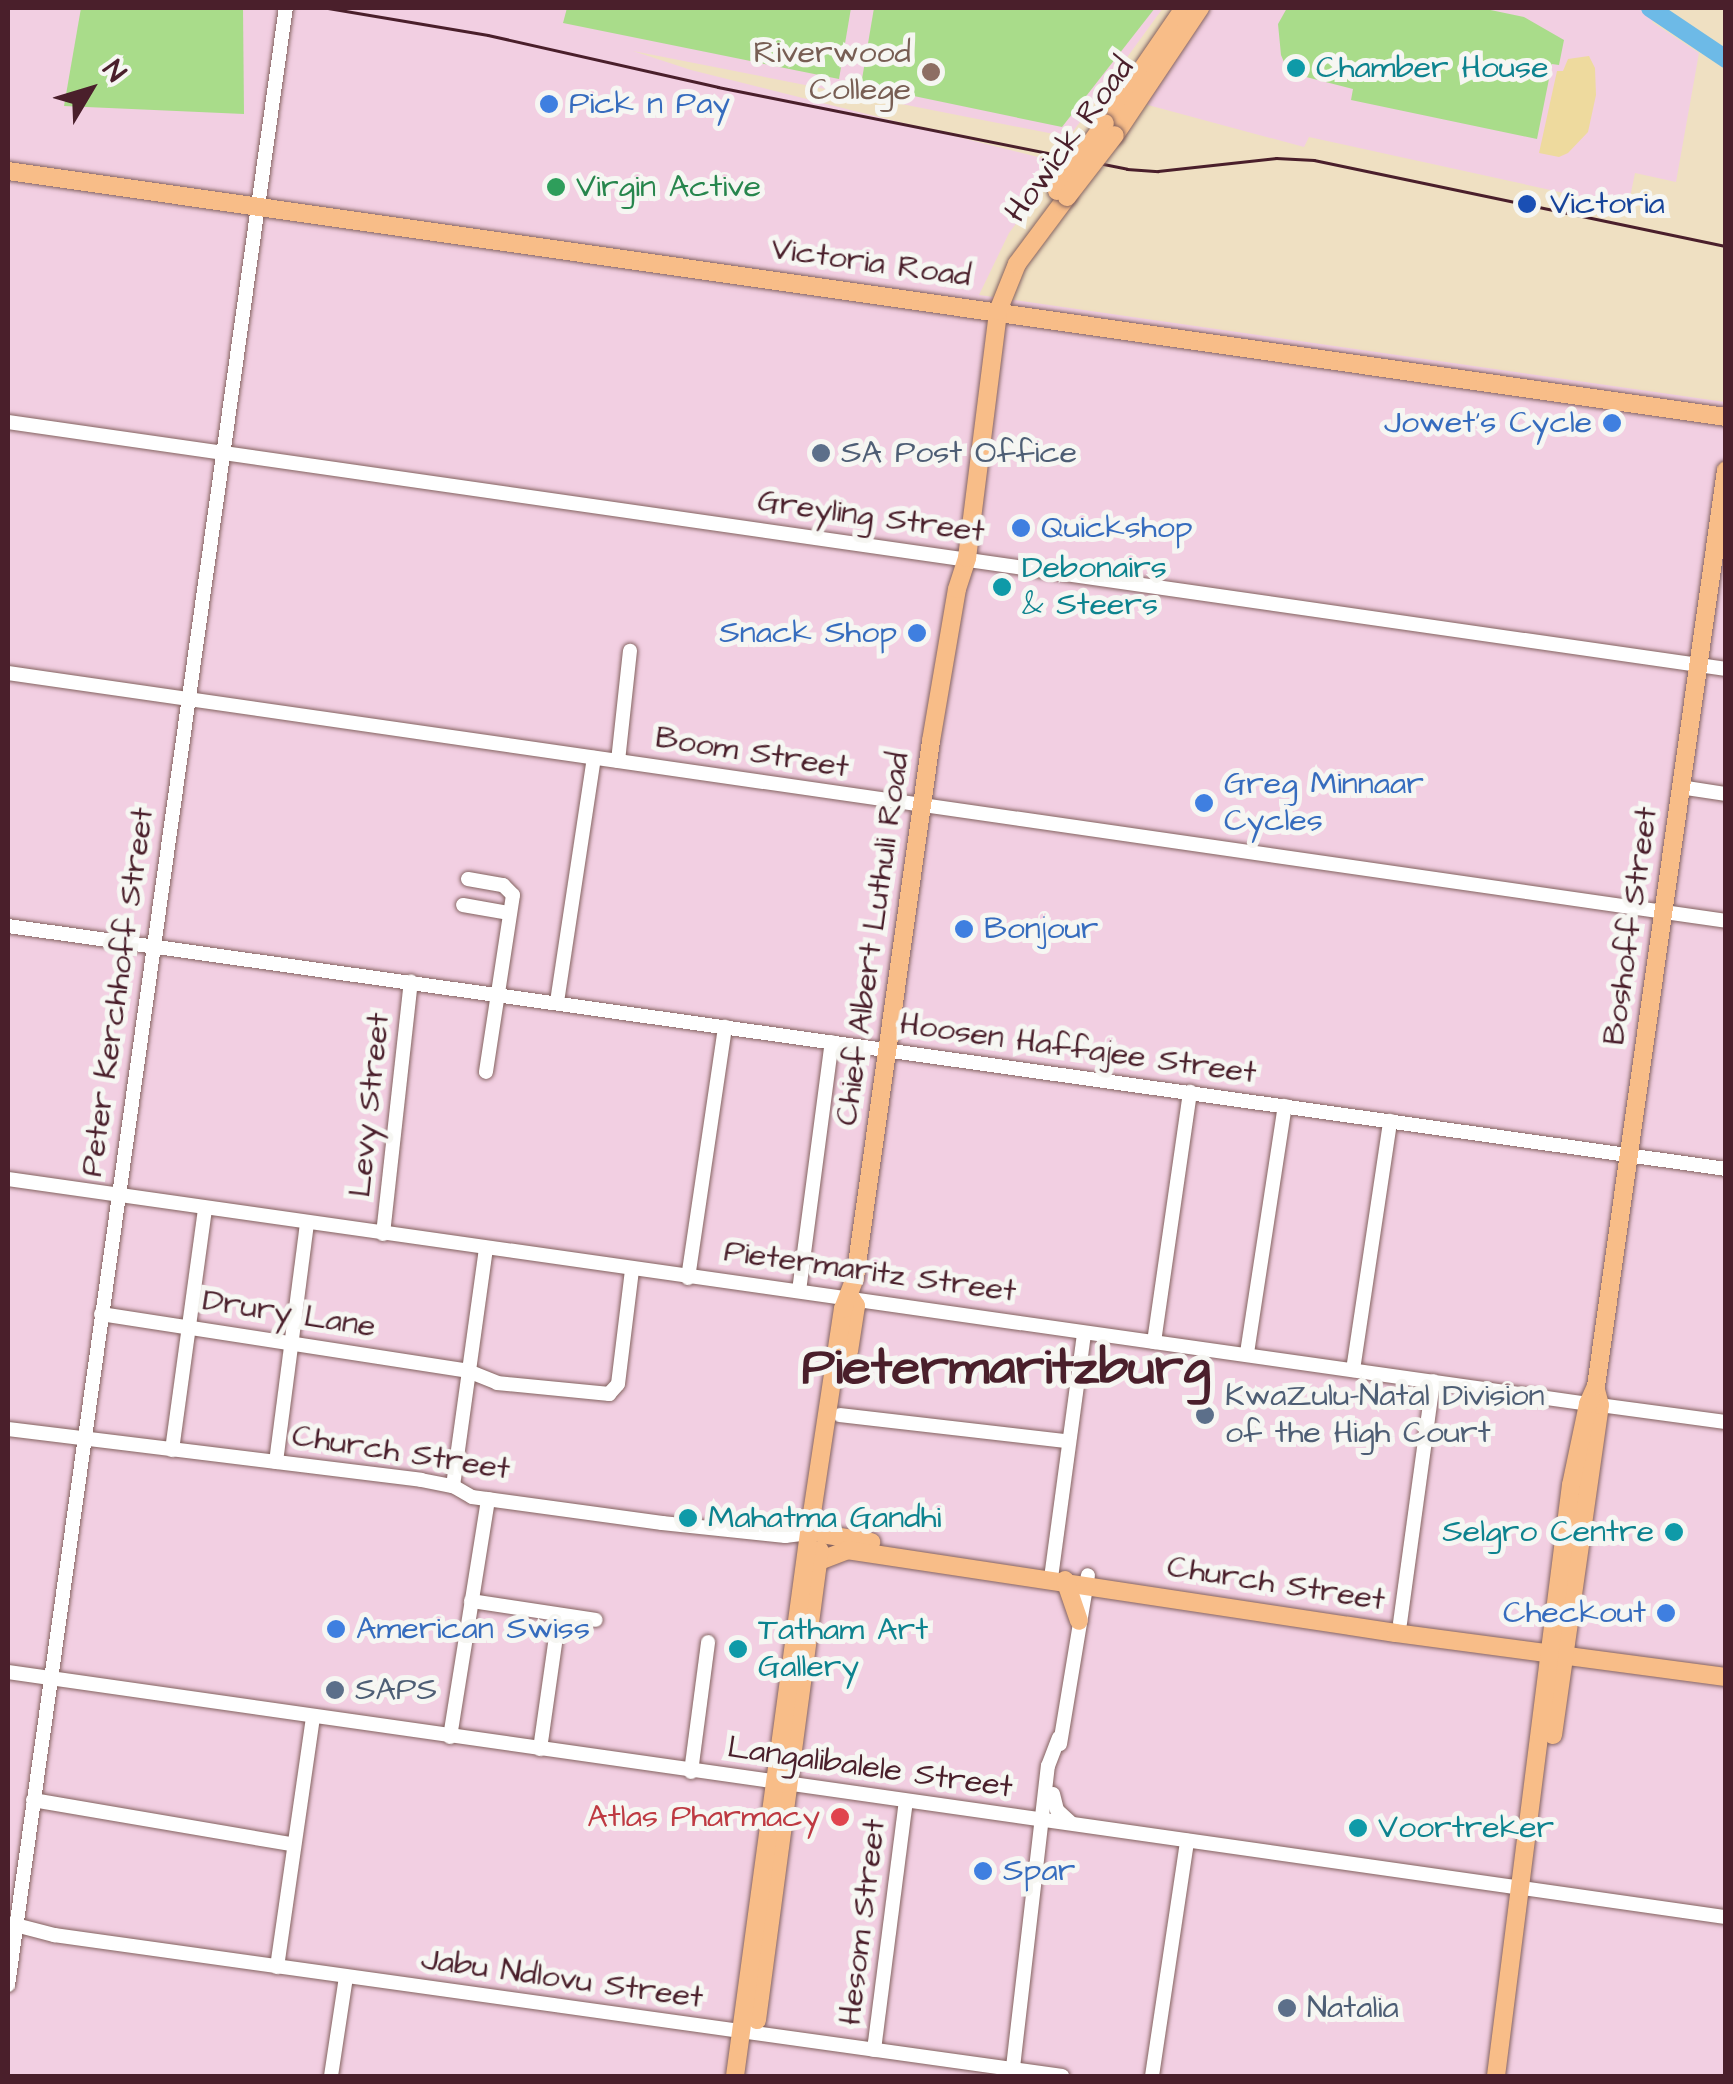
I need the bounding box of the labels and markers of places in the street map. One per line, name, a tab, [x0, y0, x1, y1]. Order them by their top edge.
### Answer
place label: Riverwood College	[754, 35, 911, 110]
place label: Chamber House	[1316, 49, 1548, 87]
marker: Chamber House	[1285, 57, 1307, 79]
marker: Riverwood College	[920, 61, 942, 83]
place label: Pick n Pay	[569, 85, 730, 123]
marker: Pick n Pay	[538, 93, 560, 115]
place label: Virgin Active	[576, 168, 761, 206]
marker: Virgin Active	[545, 176, 567, 198]
place label: Victoria	[1550, 185, 1665, 223]
marker: Victoria	[1514, 191, 1540, 217]
place label: Jowet's Cycle	[1384, 404, 1592, 442]
marker: Jowet's Cycle	[1601, 412, 1623, 434]
place label: SA Post Office	[841, 434, 1077, 472]
marker: SA Post Office	[810, 442, 832, 464]
place label: Quickshop	[1041, 509, 1193, 547]
marker: Quickshop	[1010, 517, 1032, 539]
place label: Debonairs & Steers	[1022, 550, 1167, 625]
marker: Debonairs & Steers	[991, 576, 1013, 598]
place label: Snack Shop	[719, 614, 897, 652]
marker: Snack Shop	[906, 622, 928, 644]
place label: Greg Minnaar Cycles	[1224, 766, 1424, 841]
marker: Greg Minnaar Cycles	[1193, 792, 1215, 814]
place label: Bonjour	[984, 910, 1098, 948]
marker: Bonjour	[953, 918, 975, 940]
place label: KwaZulu-Natal Division of the High Court	[1225, 1378, 1544, 1453]
marker: KwaZulu-Natal Division of the High Court	[1194, 1404, 1216, 1426]
place label: Mahatma Gandhi	[708, 1499, 941, 1537]
marker: Mahatma Gandhi	[677, 1507, 699, 1529]
place label: Selgro Centre	[1442, 1513, 1654, 1551]
marker: Selgro Centre	[1663, 1521, 1685, 1543]
place label: Checkout	[1503, 1594, 1646, 1632]
marker: Checkout	[1655, 1602, 1677, 1624]
place label: American Swiss	[356, 1610, 590, 1648]
place label: Tatham Art Gallery	[758, 1612, 928, 1687]
marker: American Swiss	[325, 1618, 347, 1640]
marker: Tatham Art Gallery	[727, 1638, 749, 1660]
place label: SAPS	[355, 1671, 437, 1709]
marker: SAPS	[324, 1679, 346, 1701]
place label: Atlas Pharmacy	[587, 1798, 820, 1836]
marker: Atlas Pharmacy	[829, 1806, 851, 1828]
place label: Voortreker	[1378, 1809, 1554, 1847]
marker: Voortreker	[1347, 1817, 1369, 1839]
place label: Spar	[1003, 1852, 1075, 1890]
marker: Spar	[972, 1860, 994, 1882]
place label: Natalia	[1307, 1989, 1399, 2027]
marker: Natalia	[1276, 1997, 1298, 2019]

